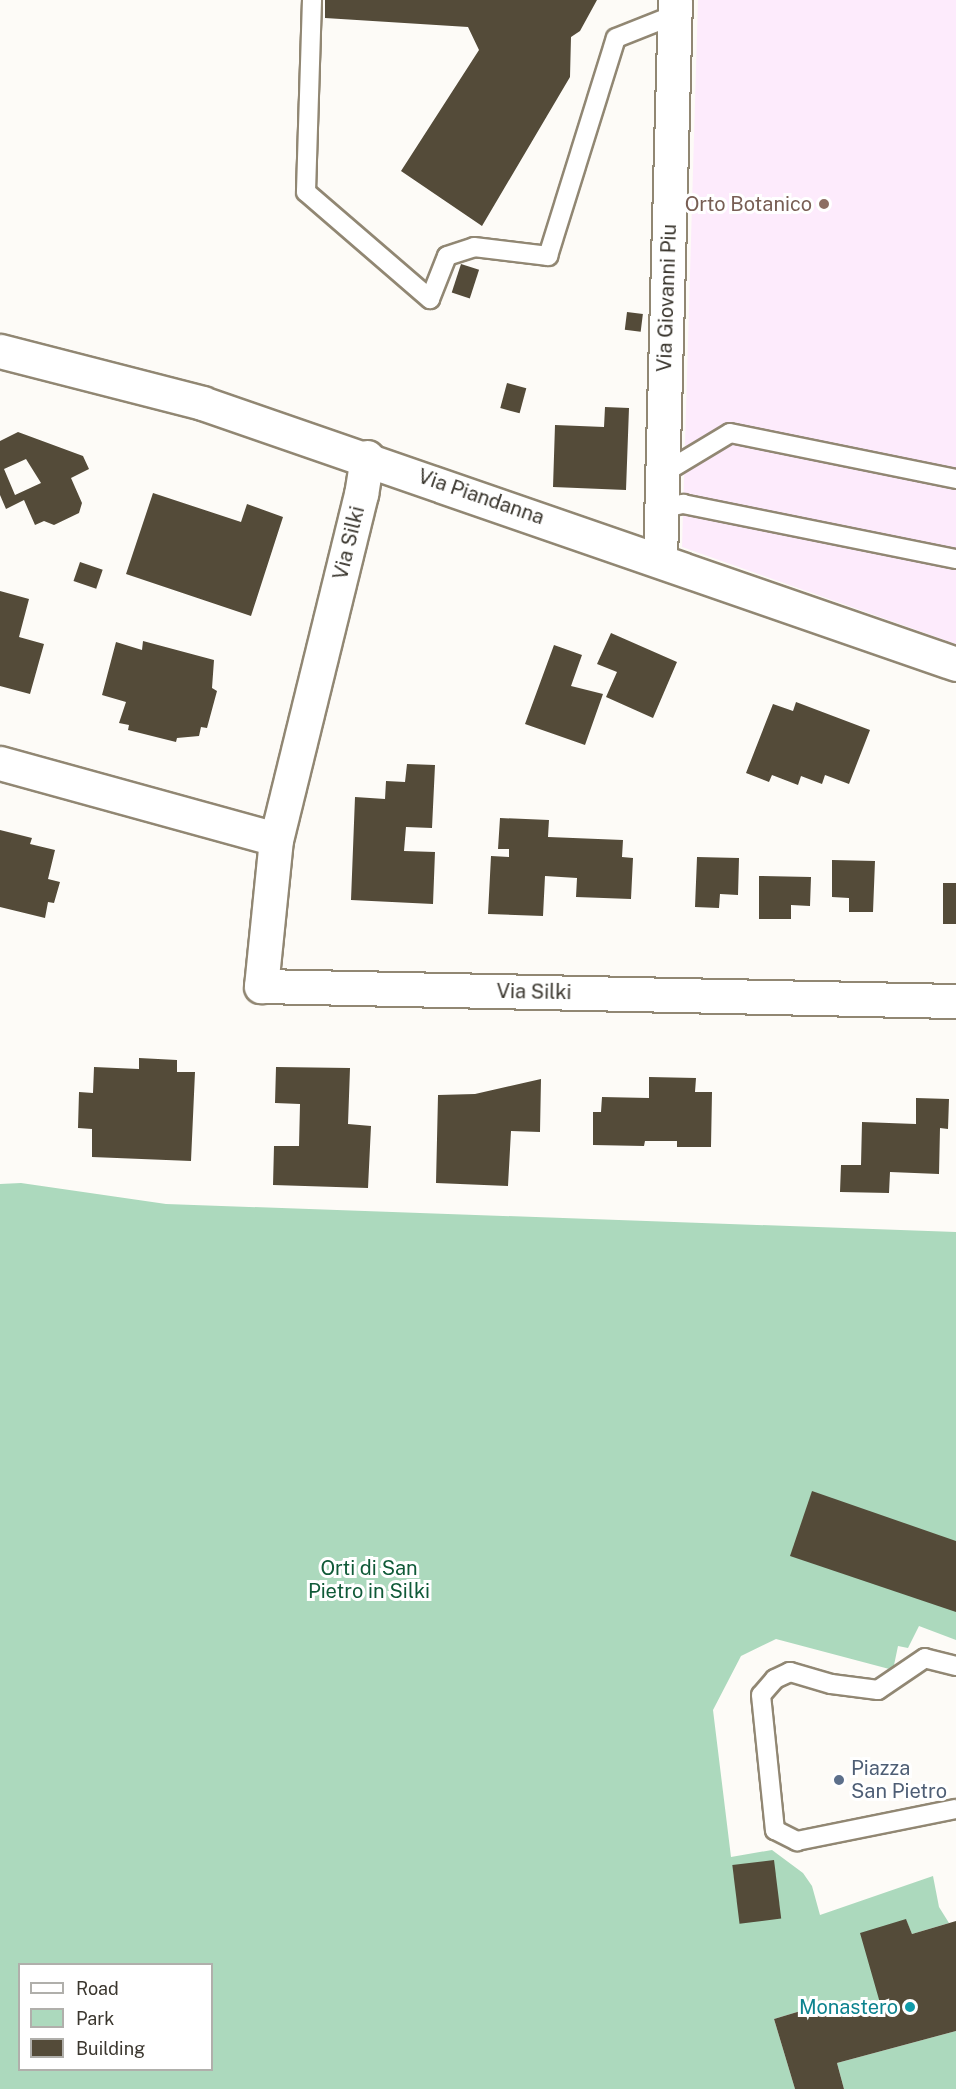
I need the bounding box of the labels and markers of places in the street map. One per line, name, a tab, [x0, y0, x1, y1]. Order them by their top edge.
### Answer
place label: Orto Botanico	[685, 192, 812, 216]
marker: Orto Botanico	[817, 197, 831, 211]
place label: Piazza San Pietro	[851, 1756, 947, 1803]
marker: Piazza San Pietro	[832, 1773, 846, 1787]
place label: Monastero	[799, 1995, 898, 2019]
marker: Monastero	[903, 2000, 917, 2014]

